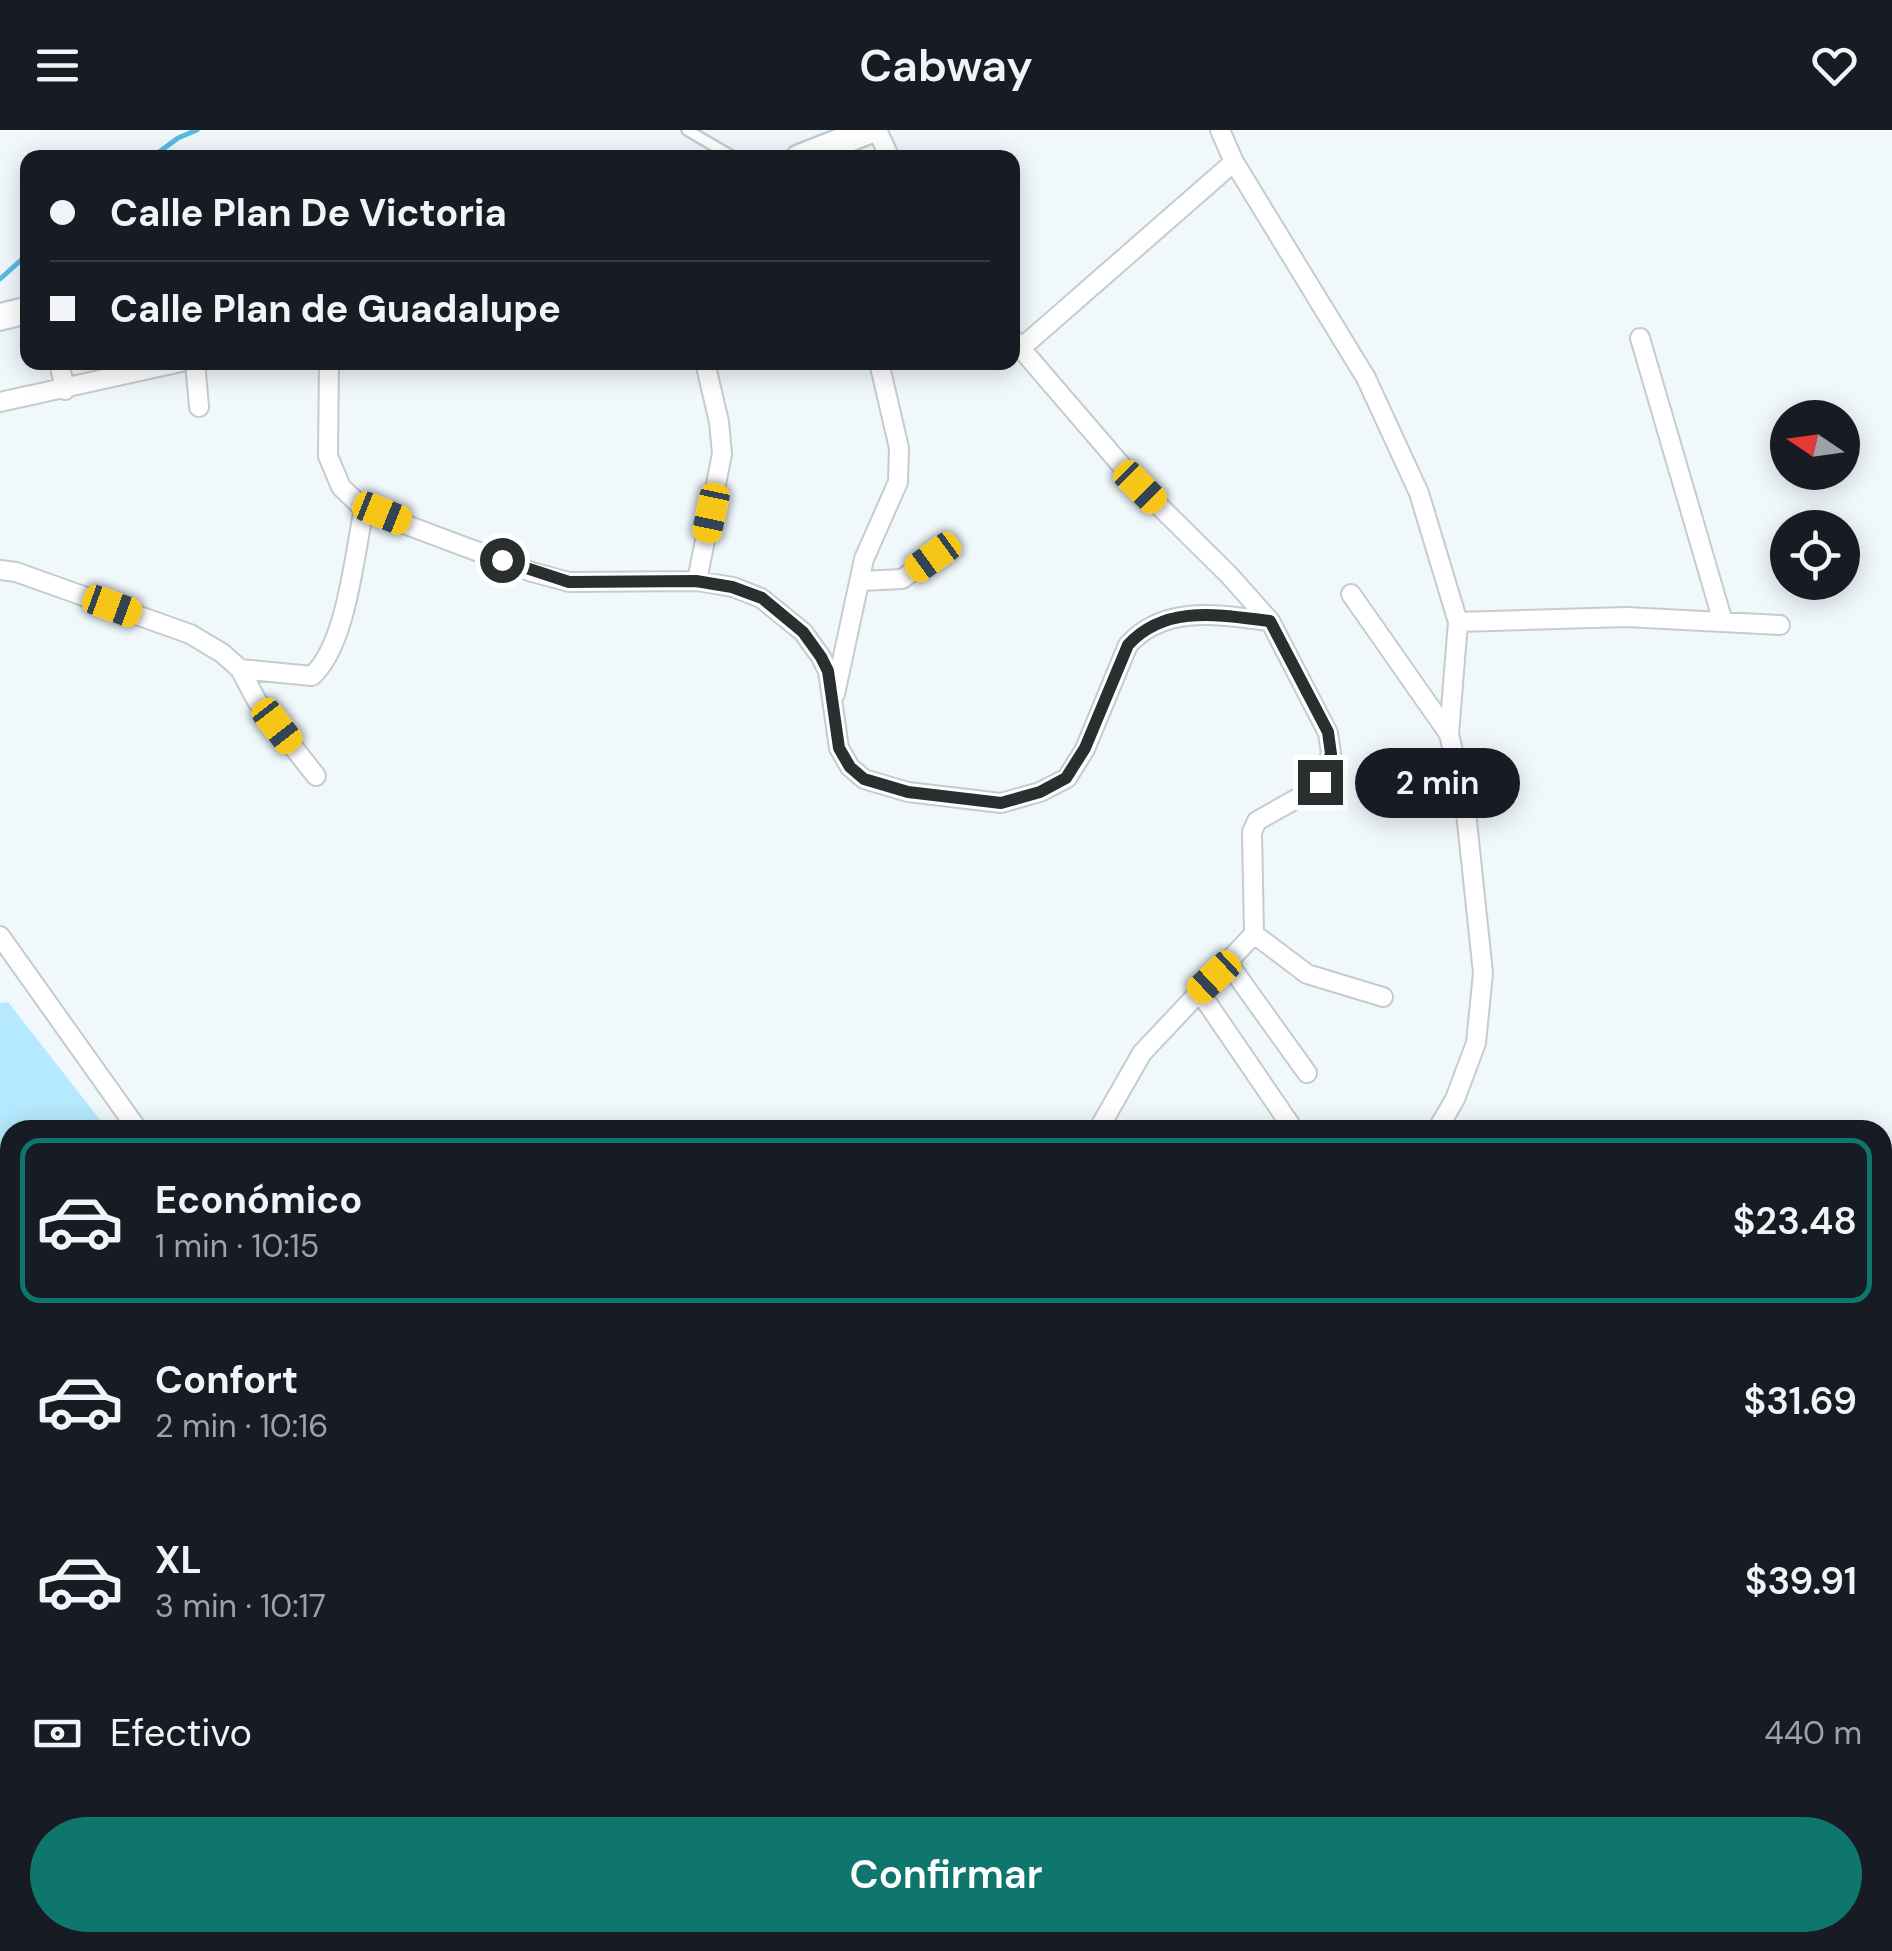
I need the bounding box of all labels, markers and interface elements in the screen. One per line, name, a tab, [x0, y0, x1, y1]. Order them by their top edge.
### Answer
text: Cabway	[859, 36, 1033, 95]
icon: menu	[30, 38, 85, 93]
icon: heart	[1807, 38, 1862, 93]
text: Calle Plan De Victoria	[110, 188, 507, 238]
text: Calle Plan de Guadalupe	[110, 284, 561, 334]
north arrow	[1770, 400, 1860, 490]
map controls	[1770, 400, 1860, 600]
car	[1108, 455, 1172, 519]
car	[690, 481, 732, 545]
car	[349, 488, 415, 538]
button: locate	[1770, 510, 1860, 600]
car	[900, 527, 966, 587]
route start	[480, 538, 525, 583]
car	[79, 582, 145, 630]
car	[247, 693, 307, 759]
callout: 2 min	[1355, 747, 1520, 817]
route end	[1298, 760, 1343, 805]
text: 2 min	[1396, 762, 1479, 804]
car	[1182, 946, 1246, 1008]
text: Económico	[155, 1175, 362, 1225]
icon: car	[35, 1176, 125, 1266]
text: $23.48	[1733, 1196, 1857, 1246]
text: 1 min · 10:15	[155, 1225, 319, 1267]
text: Confort	[155, 1355, 298, 1405]
icon: car	[35, 1356, 125, 1446]
text: $31.69	[1744, 1376, 1857, 1426]
text: 2 min · 10:16	[155, 1405, 328, 1447]
text: XL	[155, 1535, 202, 1585]
icon: car	[35, 1536, 125, 1626]
text: $39.91	[1745, 1556, 1857, 1606]
text: 3 min · 10:17	[155, 1585, 326, 1627]
icon: cash	[30, 1706, 85, 1761]
text: Efectivo	[110, 1708, 252, 1758]
text: 440 m	[1764, 1712, 1862, 1754]
button: Confirmar	[30, 1817, 1862, 1932]

